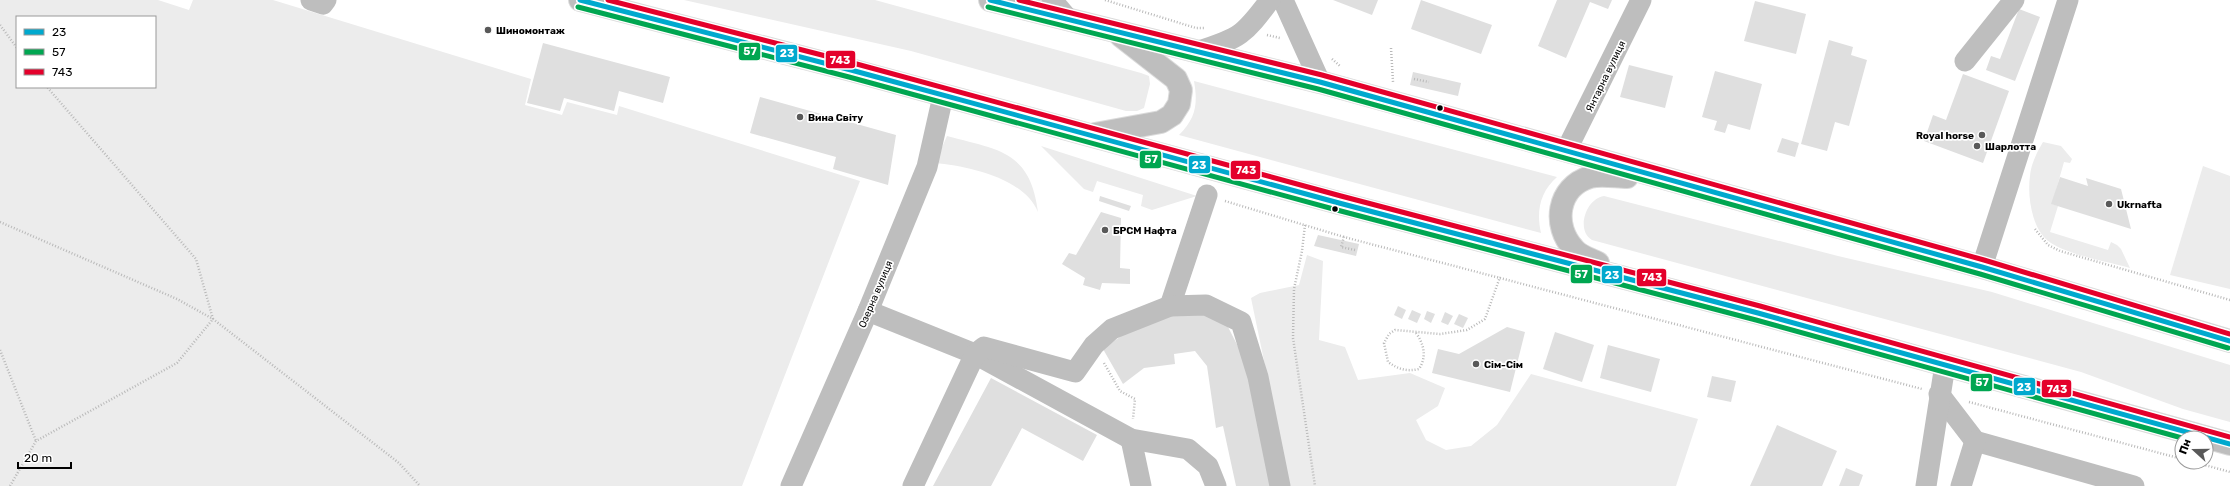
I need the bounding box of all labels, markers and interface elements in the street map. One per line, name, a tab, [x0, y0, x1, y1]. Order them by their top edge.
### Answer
legend	[16, 16, 156, 88]
text: 23	[52, 25, 66, 39]
marker: Шиномонтаж	[483, 25, 493, 35]
place label: Шиномонтаж	[496, 25, 565, 37]
street label: Янтарна вулиця	[1583, 39, 1628, 114]
line badge: 57	[738, 42, 761, 61]
line badge: 23	[775, 44, 798, 63]
text: 57	[52, 45, 65, 59]
text: 57	[743, 45, 757, 58]
text: 23	[780, 47, 794, 60]
line badge: 743	[825, 50, 856, 69]
text: 743	[830, 54, 850, 67]
text: 743	[52, 65, 72, 79]
unlabelled marker	[1435, 103, 1445, 113]
marker: Вина Світу	[795, 112, 805, 122]
place label: Вина Світу	[808, 112, 863, 124]
place label: Royal horse	[1916, 130, 1974, 142]
marker: Royal horse	[1977, 130, 1987, 140]
marker: Шарлотта	[1972, 141, 1982, 151]
place label: Шарлотта	[1985, 141, 2036, 153]
line badge: 57	[1139, 150, 1162, 169]
text: 57	[1144, 153, 1158, 166]
line badge: 23	[1188, 155, 1211, 174]
text: 23	[1192, 159, 1206, 172]
line badge: 743	[1230, 160, 1261, 180]
text: 743	[1236, 164, 1256, 177]
marker: Ukrnafta	[2104, 199, 2114, 209]
place label: Ukrnafta	[2117, 199, 2162, 211]
unlabelled marker	[1330, 204, 1340, 214]
marker: БРСМ Нафта	[1100, 225, 1110, 235]
place label: БРСМ Нафта	[1113, 225, 1177, 237]
street label: Озерна вулиця	[856, 259, 895, 330]
line badge: 57	[1570, 264, 1593, 284]
line badge: 23	[1601, 265, 1623, 284]
text: 57	[1574, 268, 1588, 281]
line badge: 743	[1636, 268, 1667, 287]
text: 23	[1605, 269, 1619, 282]
text: 743	[1642, 271, 1662, 284]
marker: Сім-Сім	[1471, 359, 1481, 369]
place label: Сім-Сім	[1484, 359, 1523, 371]
line badge: 57	[1970, 373, 1993, 392]
text: 57	[1975, 376, 1989, 389]
line badge: 23	[2013, 377, 2036, 396]
line badge: 743	[2041, 379, 2072, 398]
text: 23	[2017, 381, 2031, 394]
text: 743	[2047, 383, 2067, 396]
north arrow	[2174, 430, 2214, 470]
text: Пн	[2176, 437, 2194, 456]
scale bar	[18, 444, 71, 470]
text: 20 m	[24, 451, 52, 465]

